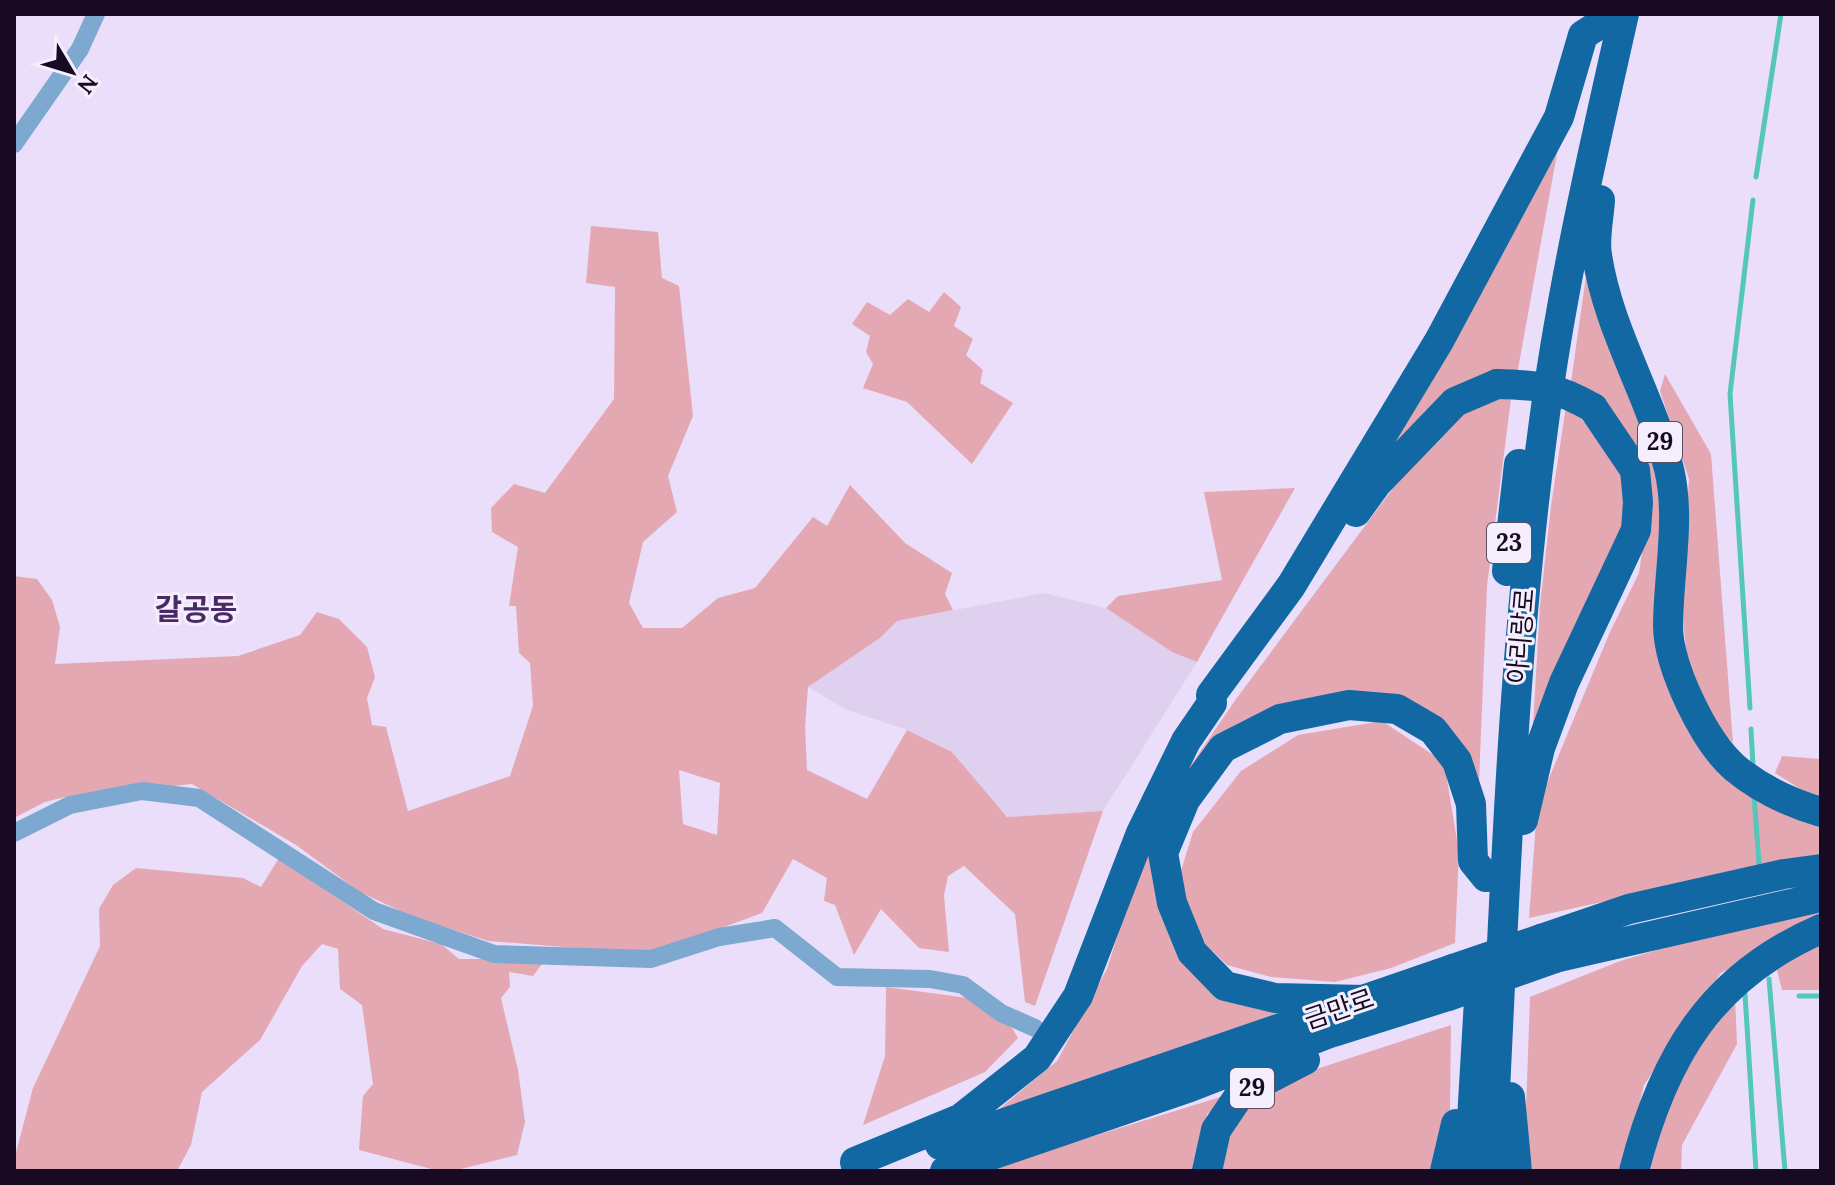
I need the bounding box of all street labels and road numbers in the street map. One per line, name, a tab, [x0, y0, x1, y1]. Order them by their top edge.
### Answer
road number: 29	[1638, 422, 1682, 462]
road number: 23	[1487, 523, 1531, 563]
street label: 아리랑로	[1500, 587, 1541, 685]
street label: 금만로	[1300, 981, 1378, 1036]
road number: 29	[1230, 1068, 1274, 1108]

